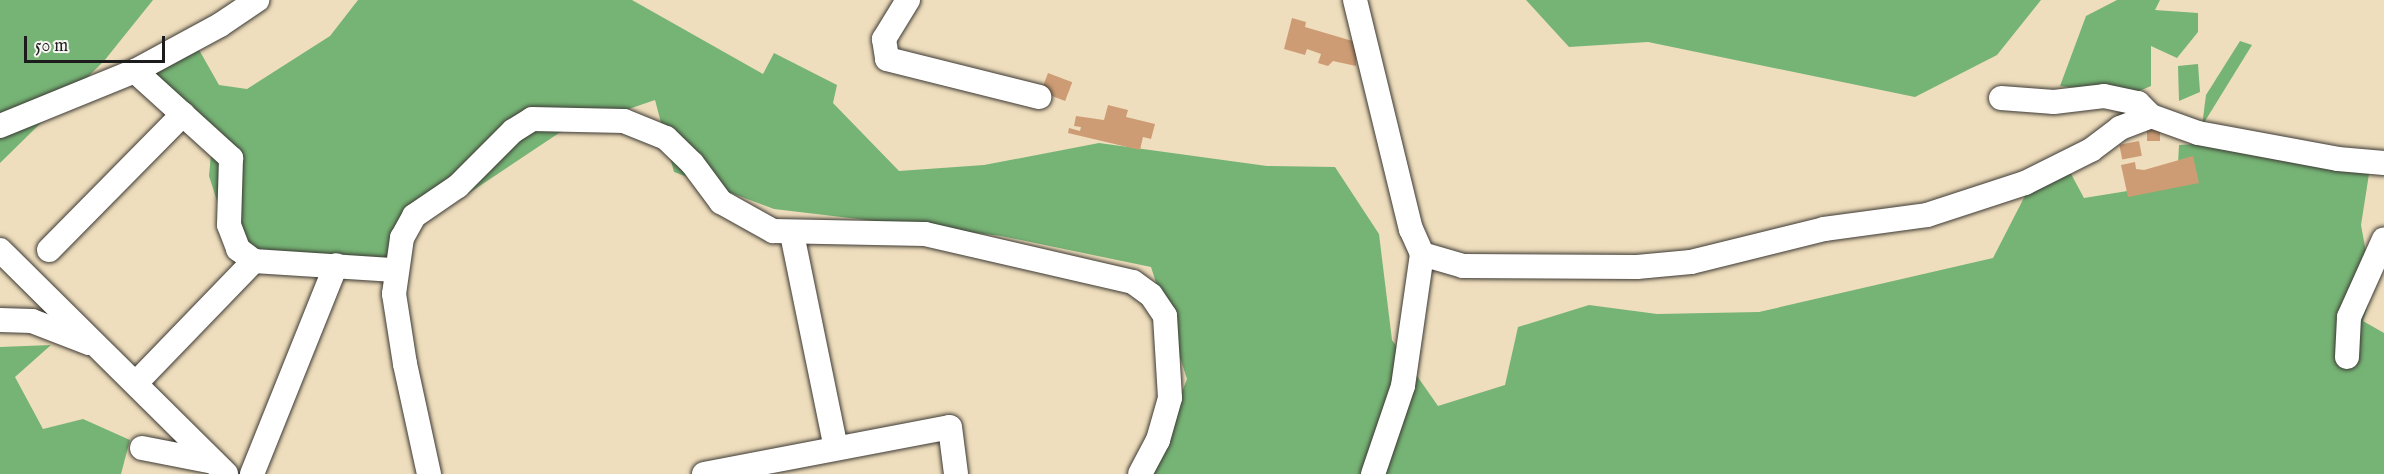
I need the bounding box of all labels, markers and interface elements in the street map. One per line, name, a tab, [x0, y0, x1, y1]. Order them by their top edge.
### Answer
scale bar	[27, 24, 168, 62]
text: 50 m	[35, 35, 68, 58]

